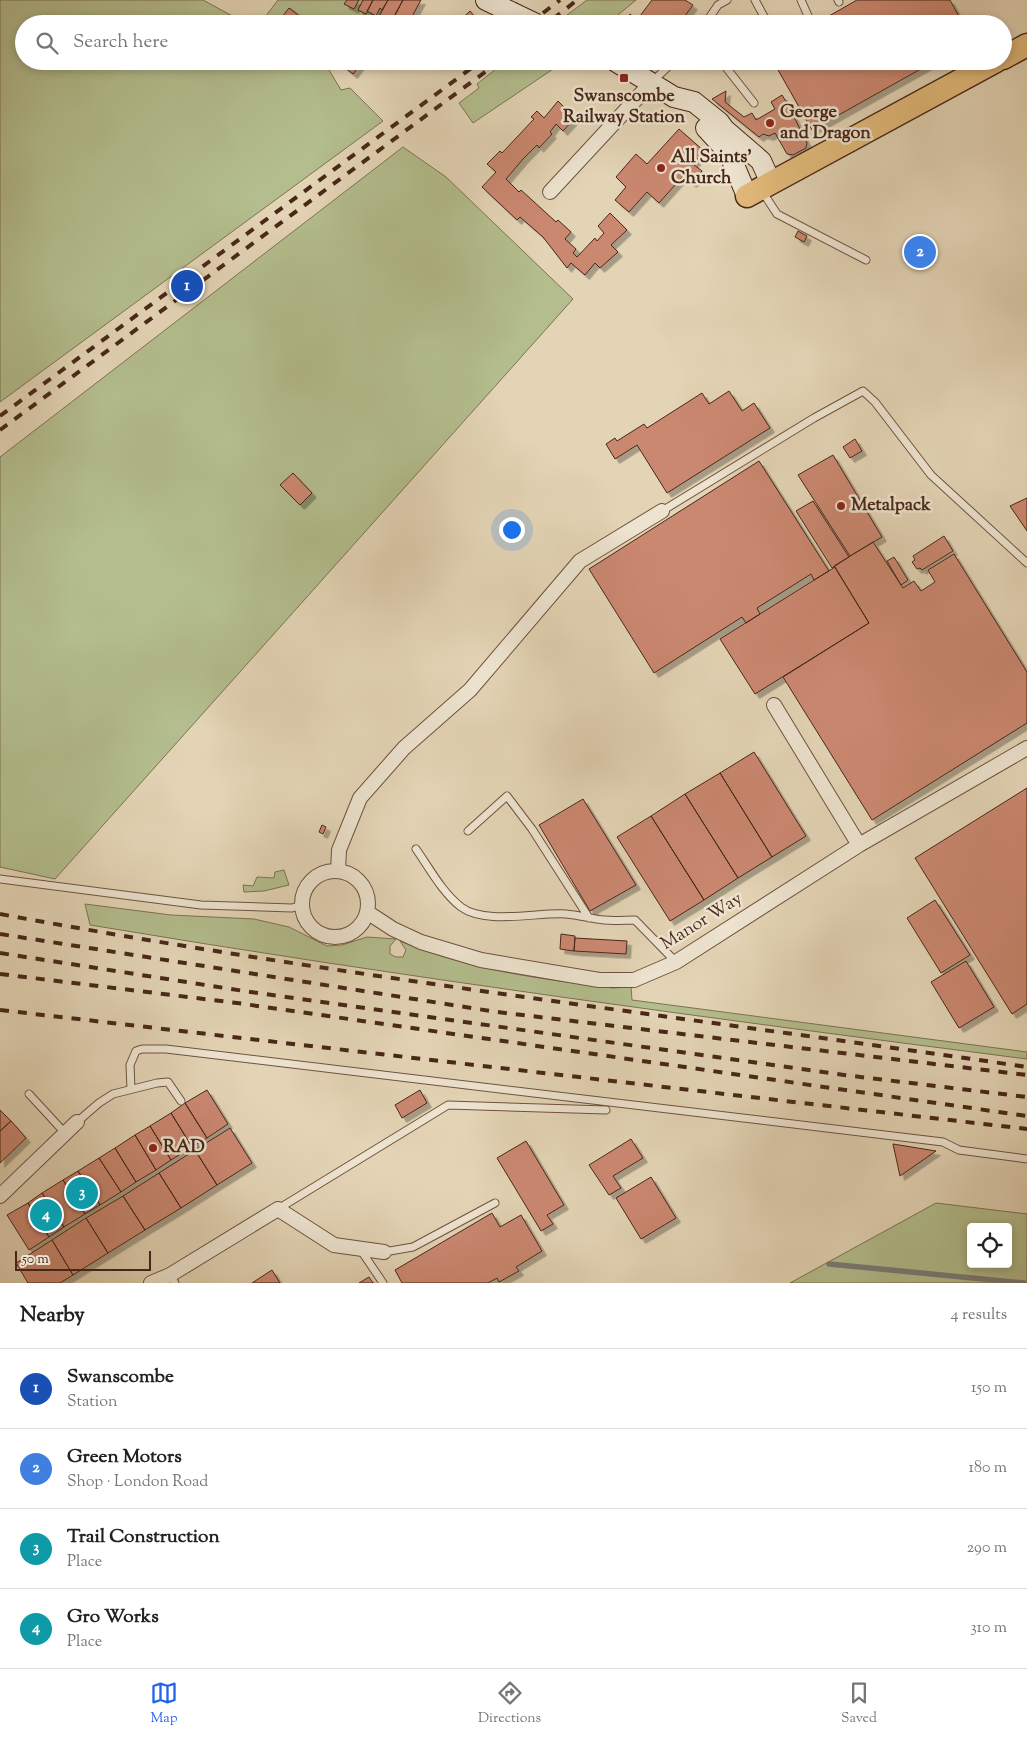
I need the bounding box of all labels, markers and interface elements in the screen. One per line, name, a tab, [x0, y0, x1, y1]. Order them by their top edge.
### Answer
search box	[15, 15, 1012, 70]
icon: search	[33, 29, 61, 57]
text: Search here	[73, 29, 168, 56]
marker: Swanscombe Railway Station	[618, 72, 630, 84]
place label: Swanscombe Railway Station	[563, 84, 685, 131]
place label: George and Dragon	[780, 100, 871, 147]
marker: George and Dragon	[764, 117, 776, 129]
place label: All Saints' Church	[671, 145, 752, 192]
marker: All Saints' Church	[655, 162, 667, 174]
pin: 2	[904, 233, 936, 271]
pin: 1	[171, 267, 203, 305]
place label: Metalpack	[851, 493, 931, 519]
marker: Metalpack	[835, 500, 847, 512]
your location	[499, 517, 525, 543]
street label: Manor Way	[656, 887, 748, 957]
place label: RAD	[163, 1135, 205, 1161]
marker: RAD	[147, 1142, 159, 1154]
pin: 3	[66, 1174, 98, 1212]
pin: 4	[30, 1196, 62, 1234]
map controls	[967, 1223, 1012, 1268]
button: locate	[967, 1223, 1012, 1268]
scale bar	[15, 1248, 151, 1271]
text: 50 m	[22, 1250, 49, 1270]
text: Nearby	[20, 1301, 85, 1331]
text: 4 results	[951, 1304, 1007, 1327]
text: Swanscombe	[67, 1364, 174, 1391]
text: 1	[33, 1377, 39, 1400]
text: 150 m	[971, 1377, 1007, 1400]
text: Station	[67, 1391, 117, 1414]
text: Green Motors	[67, 1444, 182, 1471]
text: 2	[32, 1457, 40, 1480]
text: 180 m	[968, 1457, 1007, 1480]
text: Shop · London Road	[67, 1471, 208, 1494]
text: Trail Construction	[67, 1524, 220, 1551]
text: 3	[33, 1537, 39, 1560]
text: 290 m	[967, 1537, 1007, 1560]
text: Place	[67, 1551, 102, 1574]
text: Gro Works	[67, 1604, 159, 1631]
text: 4	[32, 1617, 40, 1640]
text: 310 m	[970, 1617, 1007, 1640]
text: Place	[67, 1631, 102, 1654]
tab: Map	[150, 1679, 178, 1729]
tab: Directions	[478, 1679, 541, 1729]
tab: Saved	[841, 1679, 877, 1729]

